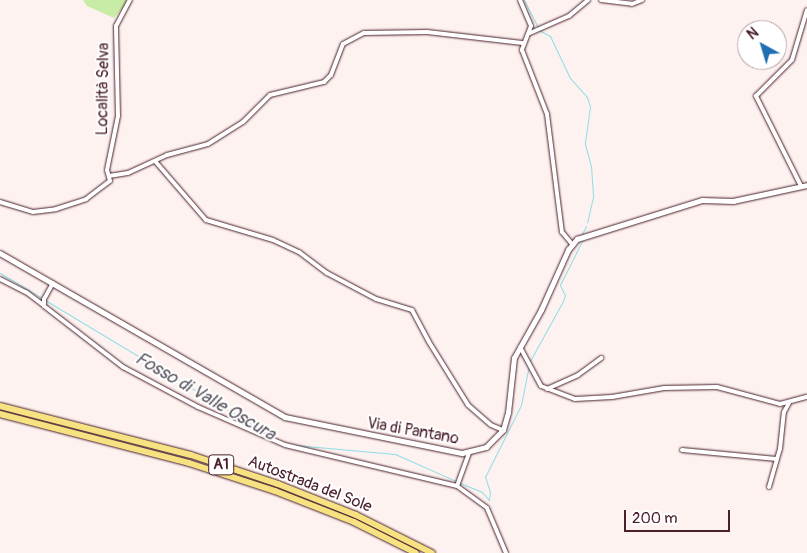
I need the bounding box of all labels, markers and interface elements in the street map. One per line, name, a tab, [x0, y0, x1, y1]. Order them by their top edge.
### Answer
north arrow	[737, 20, 787, 70]
text: N	[744, 24, 762, 43]
street label: Località Selva	[93, 42, 113, 136]
water label: Fosso di Valle Oscura	[131, 348, 279, 446]
street label: Via di Pantano	[366, 413, 460, 449]
road number: A1	[207, 452, 235, 478]
street label: Autostrada del Sole	[245, 452, 375, 516]
scale bar	[627, 500, 733, 532]
text: 200 m	[632, 509, 677, 528]

